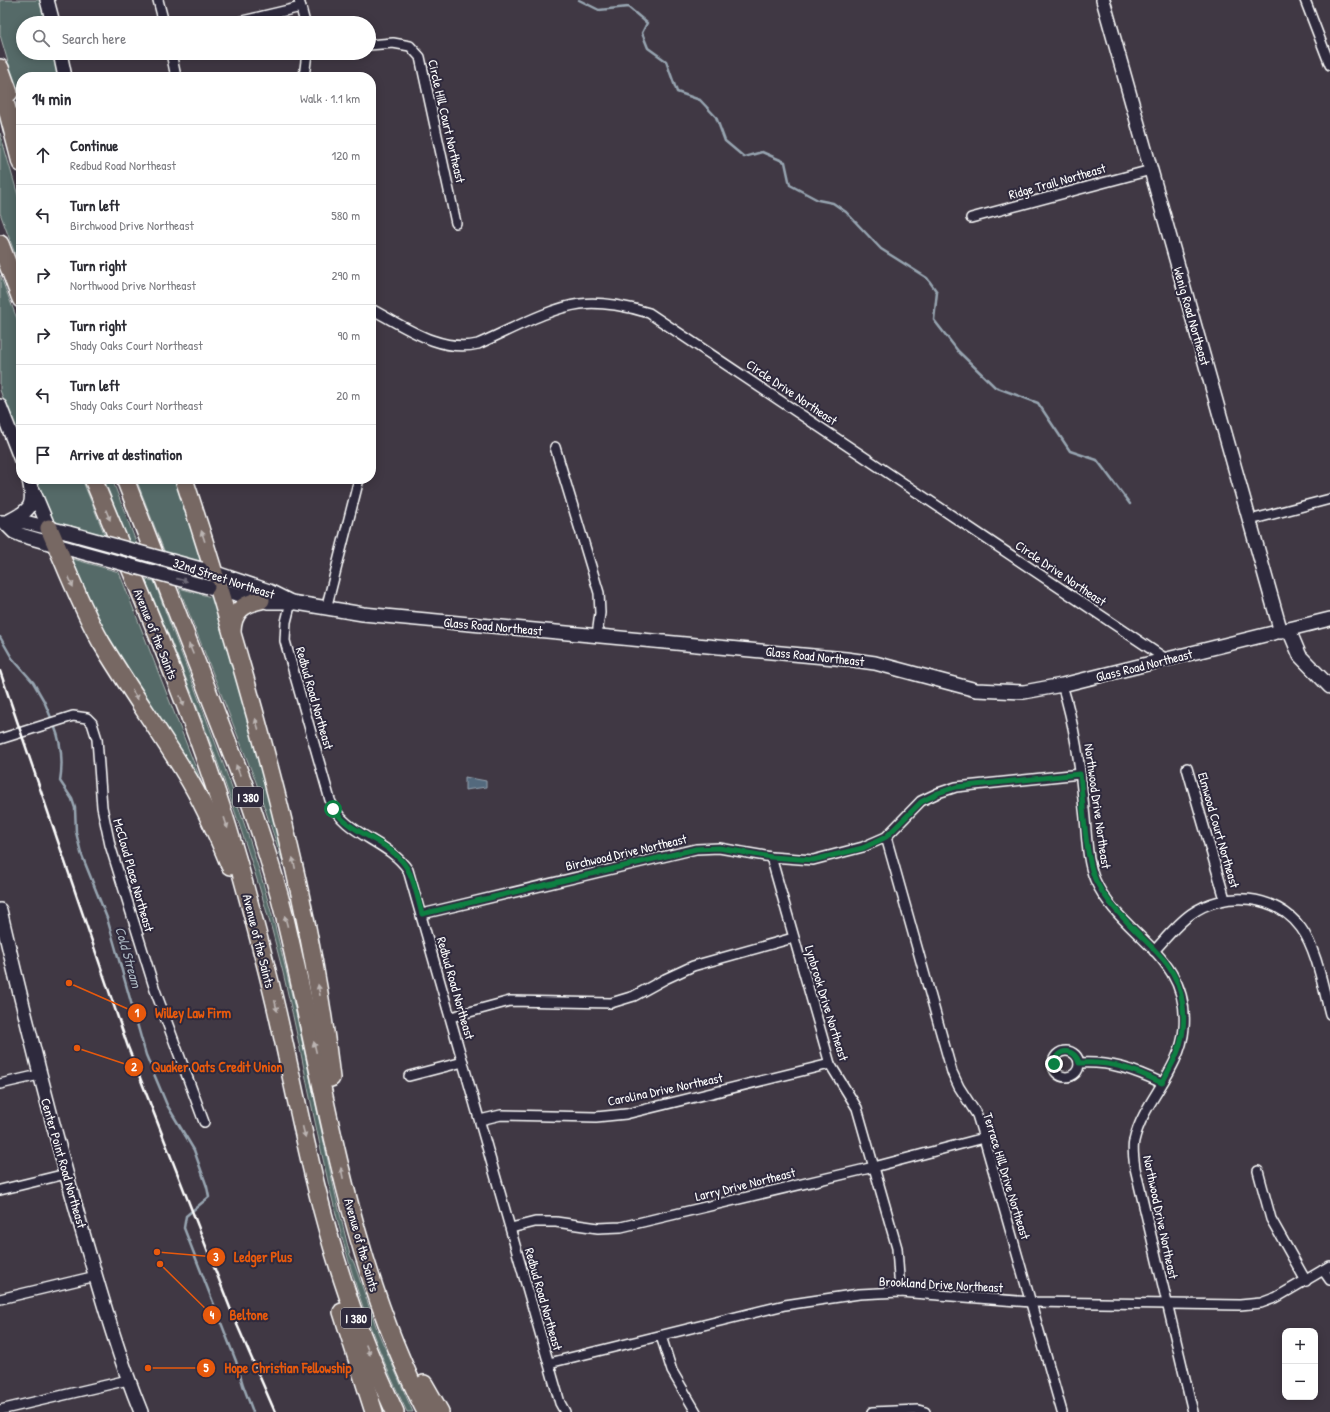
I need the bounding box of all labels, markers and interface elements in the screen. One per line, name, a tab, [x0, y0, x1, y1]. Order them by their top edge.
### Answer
search box	[16, 16, 376, 60]
icon: search	[30, 27, 52, 49]
text: Search here	[62, 28, 126, 49]
street label: Circle Hill Court Northeast	[424, 58, 470, 185]
text: 14 min	[32, 87, 72, 110]
text: Walk · 1.1 km	[300, 89, 360, 107]
text: Continue	[70, 135, 118, 156]
icon: ahead	[32, 144, 54, 166]
text: 120 m	[332, 146, 360, 164]
text: Redbud Road Northeast	[70, 156, 176, 174]
street label: Ridge Trail Northeast	[1006, 158, 1108, 203]
text: Turn left	[70, 195, 120, 216]
icon: left	[32, 204, 54, 226]
text: 580 m	[331, 206, 360, 224]
text: Birchwood Drive Northeast	[70, 216, 194, 234]
text: Turn right	[70, 255, 126, 276]
icon: right	[32, 264, 54, 286]
street label: Wenig Road Northeast	[1169, 265, 1215, 368]
text: 290 m	[331, 266, 360, 284]
text: Northwood Drive Northeast	[70, 276, 196, 294]
text: Turn right	[70, 315, 126, 336]
icon: right	[32, 324, 54, 346]
text: 90 m	[338, 326, 360, 344]
text: Shady Oaks Court Northeast	[70, 336, 203, 354]
street label: Circle Drive Northeast	[743, 355, 841, 429]
text: Turn left	[70, 375, 120, 396]
icon: left	[32, 384, 54, 406]
text: 20 m	[336, 386, 360, 404]
text: Shady Oaks Court Northeast	[70, 396, 203, 414]
icon: arrive	[32, 444, 54, 466]
text: Arrive at destination	[70, 444, 182, 465]
one-way arrow	[105, 510, 111, 522]
one-way arrow	[200, 530, 206, 542]
street label: Circle Drive Northeast	[1012, 536, 1110, 610]
street label: 32nd Street Northeast	[171, 553, 278, 603]
one-way arrow	[68, 576, 74, 587]
one-way arrow	[176, 577, 188, 583]
street label: Avenue of the Saints	[130, 586, 182, 682]
street label: Glass Road Northeast	[443, 613, 544, 639]
street label: Glass Road Northeast	[765, 642, 866, 670]
one-way arrow	[187, 643, 193, 655]
street label: Glass Road Northeast	[1094, 644, 1195, 686]
street label: Redbud Road Northeast	[292, 645, 338, 752]
one-way arrow	[131, 689, 138, 701]
one-way arrow	[180, 695, 186, 707]
one-way arrow	[254, 717, 260, 729]
street label: Northwood Drive Northeast	[1080, 742, 1116, 870]
one-way arrow	[235, 764, 241, 776]
street label: Elmwood Court Northeast	[1194, 770, 1244, 890]
road number: I 380	[233, 787, 263, 807]
route start	[324, 800, 342, 818]
street label: McCloud Place Northeast	[109, 816, 159, 934]
one-way arrow	[224, 817, 230, 829]
street label: Birchwood Drive Northeast	[564, 829, 689, 875]
one-way arrow	[290, 857, 296, 869]
street label: Avenue of the Saints	[239, 892, 279, 990]
one-way arrow	[283, 914, 289, 926]
water label: Cold Stream	[111, 924, 147, 990]
street label: Redbud Road Northeast	[433, 935, 479, 1042]
street label: Lynbrook Drive Northeast	[801, 943, 853, 1063]
one-way arrow	[315, 984, 321, 996]
one-way arrow	[273, 999, 279, 1012]
callout: Willey Law Firm	[127, 1000, 239, 1026]
text: Willey Law Firm	[155, 1003, 232, 1024]
text: 1	[135, 1004, 140, 1021]
one-way arrow	[311, 1041, 317, 1054]
callout: Quaker Oats Credit Union	[124, 1054, 291, 1080]
route end	[1045, 1055, 1063, 1073]
text: Quaker Oats Credit Union	[151, 1057, 283, 1076]
text: 2	[131, 1058, 137, 1075]
street label: Carolina Drive Northeast	[606, 1068, 725, 1110]
street label: Center Point Road Northeast	[37, 1096, 91, 1231]
street label: Terrace Hill Drive Northeast	[979, 1111, 1035, 1242]
one-way arrow	[301, 1126, 307, 1139]
street label: Northwood Drive Northeast	[1139, 1154, 1183, 1281]
street label: Larry Drive Northeast	[693, 1163, 798, 1205]
one-way arrow	[339, 1167, 345, 1179]
street label: Avenue of the Saints	[340, 1196, 384, 1294]
callout: Ledger Plus	[206, 1244, 300, 1270]
street label: Redbud Road Northeast	[521, 1246, 567, 1353]
text: Ledger Plus	[234, 1247, 293, 1268]
text: 3	[213, 1248, 219, 1265]
street label: Brookland Drive Northeast	[878, 1272, 1004, 1296]
callout: Beltone	[202, 1302, 277, 1328]
text: Beltone	[230, 1305, 269, 1324]
text: 4	[210, 1306, 215, 1323]
road number: I 380	[341, 1308, 371, 1328]
map controls	[1282, 1328, 1318, 1400]
button: +	[1282, 1328, 1318, 1364]
one-way arrow	[365, 1345, 371, 1357]
callout: Hope Christian Fellowship	[196, 1355, 359, 1381]
text: Hope Christian Fellowship	[225, 1358, 352, 1379]
text: 5	[203, 1359, 209, 1376]
button: −	[1282, 1364, 1318, 1400]

